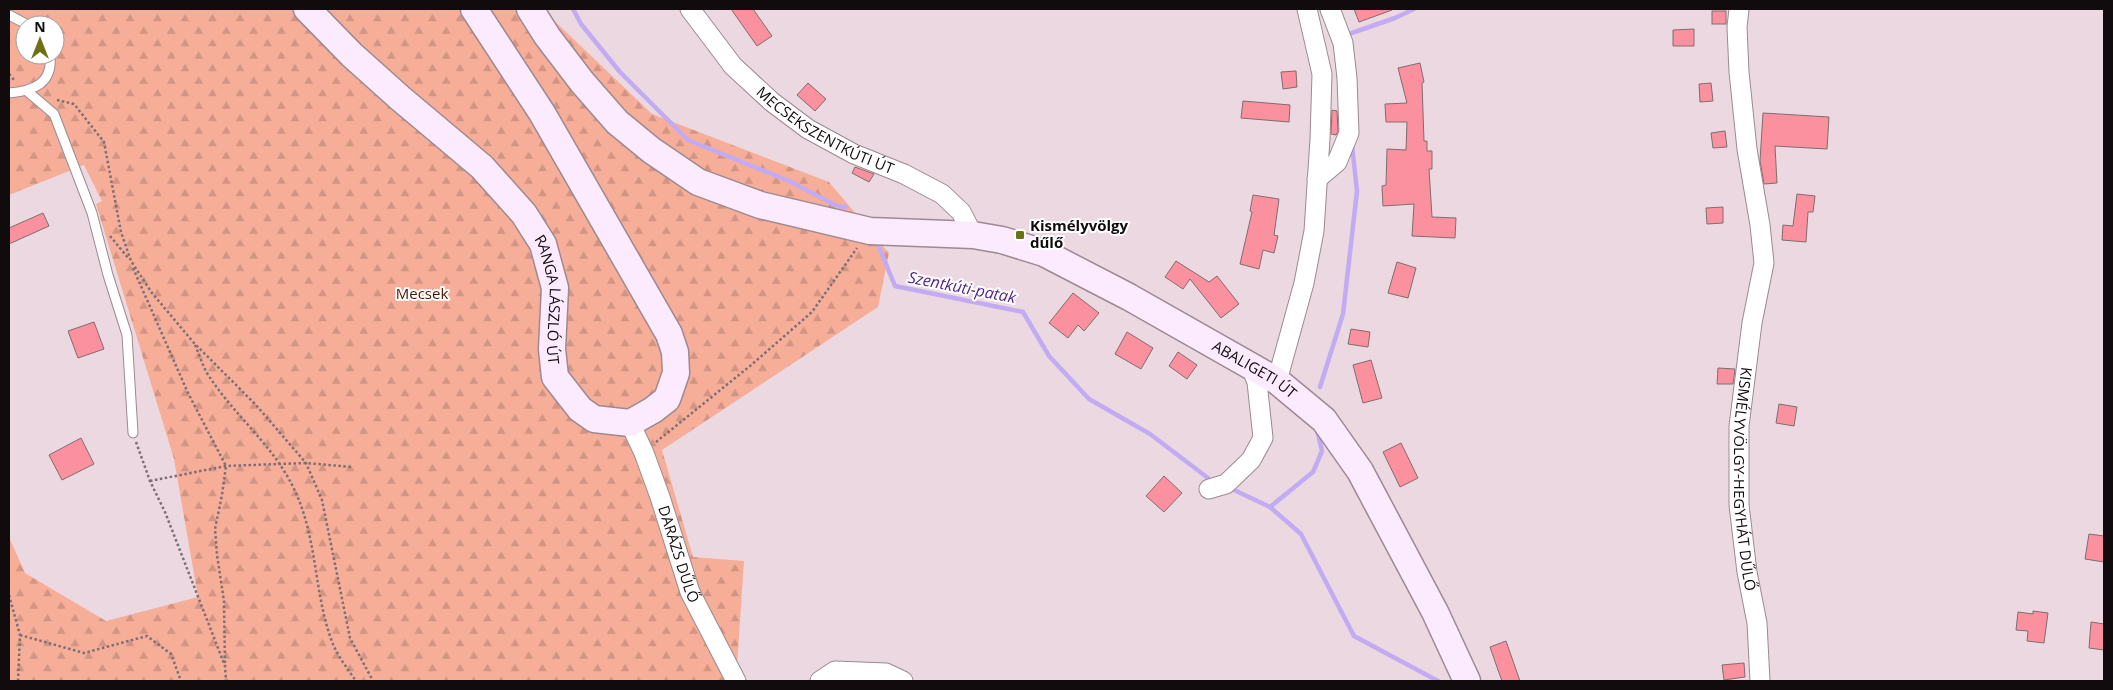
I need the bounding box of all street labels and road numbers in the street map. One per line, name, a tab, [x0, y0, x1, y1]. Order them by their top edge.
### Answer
street label: MECSEKSZENTKÚTI ÚT	[753, 82, 898, 178]
street label: RANGA LÁSZLÓ ÚT	[531, 230, 566, 366]
street label: ABALIGETI ÚT	[1209, 335, 1302, 403]
street label: KISMÉLYVÖLGY-HEGYHÁT DŰLŐ	[1730, 366, 1761, 593]
street label: DARÁZS DŰLŐ	[654, 503, 705, 606]

